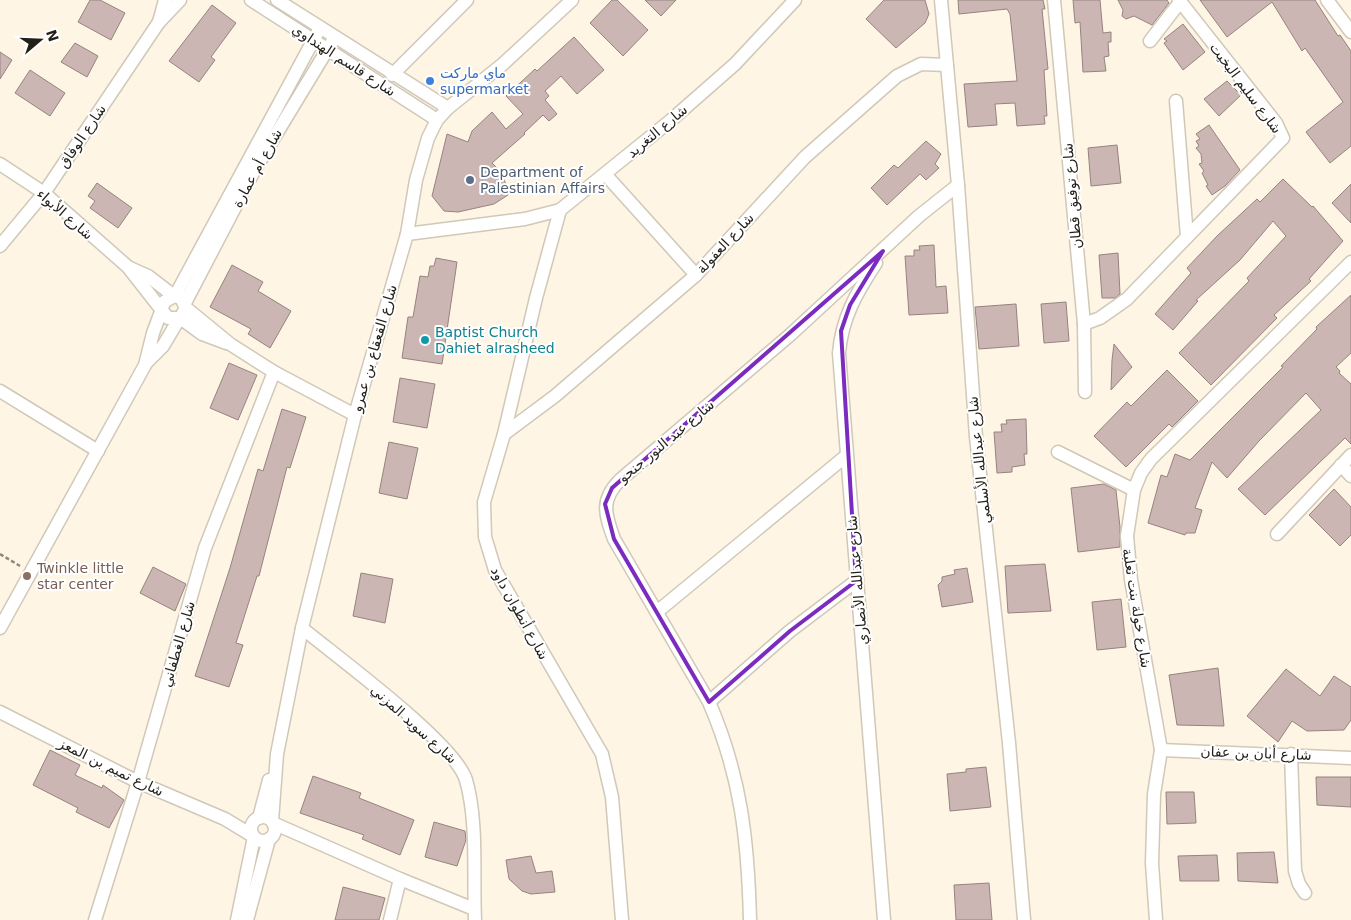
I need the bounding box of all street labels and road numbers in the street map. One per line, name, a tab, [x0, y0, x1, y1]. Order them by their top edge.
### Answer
street label: شارع قاسم الهنداوي	[289, 21, 399, 100]
street label: شارع سليم البخيت	[1206, 40, 1285, 137]
street label: شارع الوفاق	[55, 101, 110, 171]
street label: شارع التغريد	[624, 101, 691, 162]
street label: شارع أم عمارة	[228, 125, 286, 211]
street label: شارع توفيق قطان	[1059, 142, 1086, 250]
street label: شارع الأبواء	[33, 185, 97, 243]
street label: شارع العفولة	[693, 210, 758, 277]
street label: شارع القعقاع بن عمرو	[348, 283, 401, 415]
street label: شارع عبدالله الأسلمي	[963, 395, 995, 525]
street label: شارع عبد النور جنحو	[614, 396, 718, 487]
street label: شارع عبدالله الأنصاري	[842, 514, 872, 646]
street label: شارع خولة بنت ثعلبة	[1119, 547, 1154, 669]
street label: شارع أنطوان داود	[487, 563, 553, 663]
street label: شارع الغطفاني	[158, 599, 199, 689]
street label: شارع سويد المزني	[367, 681, 460, 767]
street label: شارع تميم بن المعز	[54, 734, 166, 800]
street label: شارع أبان بن عفان	[1200, 742, 1312, 764]

